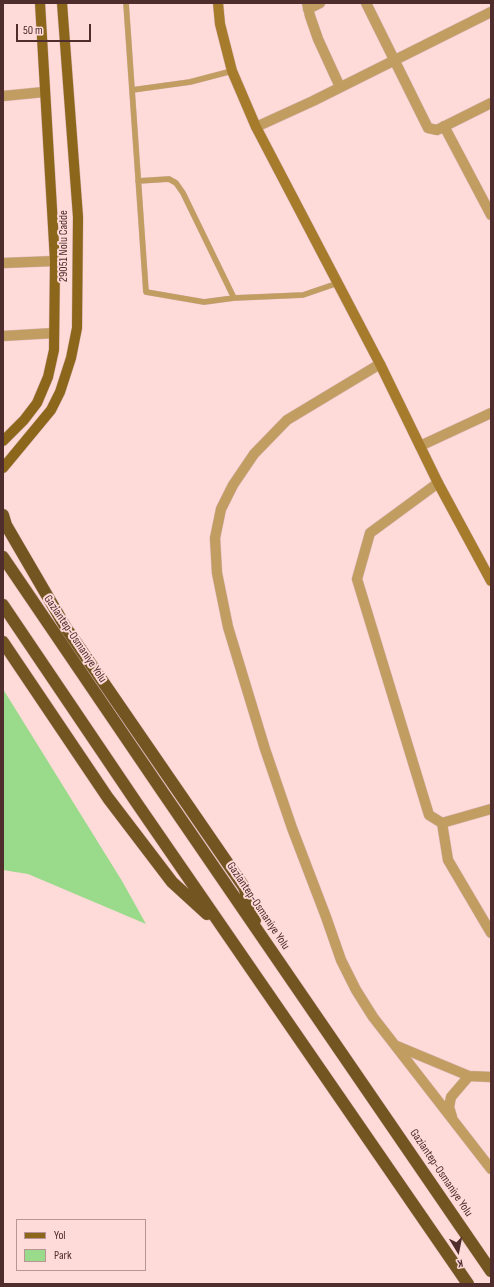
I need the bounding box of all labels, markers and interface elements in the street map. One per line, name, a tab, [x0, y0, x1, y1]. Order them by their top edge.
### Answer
scale bar	[18, 16, 93, 42]
text: 50 m	[23, 23, 43, 38]
street label: 29051 Nolu Cadde	[57, 210, 71, 282]
street label: Gaziantep-Osmaniye Yolu	[40, 592, 110, 686]
street label: Gaziantep-Osmaniye Yolu	[223, 859, 293, 953]
street label: Gaziantep-Osmaniye Yolu	[406, 1126, 476, 1220]
legend	[16, 1219, 146, 1271]
text: Yol	[54, 1228, 66, 1243]
north arrow	[438, 1231, 478, 1271]
text: Park	[54, 1248, 72, 1263]
text: K	[456, 1256, 464, 1270]

